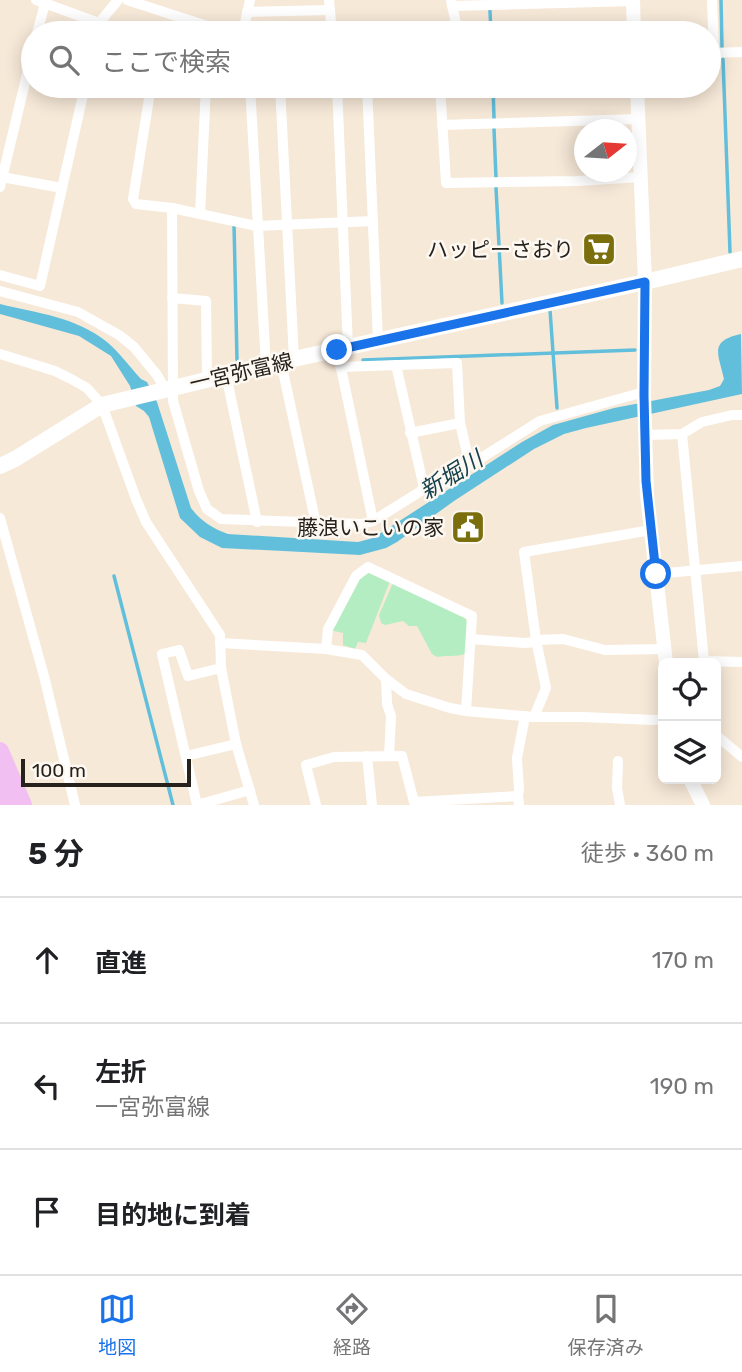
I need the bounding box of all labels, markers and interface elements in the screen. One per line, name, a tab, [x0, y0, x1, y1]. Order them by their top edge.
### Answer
search box	[21, 21, 721, 98]
icon: search	[45, 41, 83, 79]
text: ここで検索	[101, 47, 231, 78]
north arrow	[574, 119, 637, 182]
supermarket icon: ハッピーさおり	[580, 230, 618, 268]
place label: ハッピーさおり	[427, 237, 574, 262]
route end	[321, 334, 352, 365]
street label: 一宮弥富線	[187, 348, 295, 396]
water label: 新堀川	[414, 443, 490, 505]
public building icon: 藤浪いこいの家	[449, 508, 487, 546]
place label: 藤浪いこいの家	[297, 515, 444, 540]
route start	[640, 558, 671, 589]
map controls	[658, 658, 721, 784]
button: locate	[658, 658, 721, 721]
button: layers	[658, 721, 721, 784]
scale bar	[21, 756, 191, 788]
text: 100 m	[32, 759, 86, 782]
text: 5 分	[28, 836, 84, 872]
text: 徒歩 · 360 m	[581, 839, 714, 867]
icon: ahead	[28, 941, 66, 979]
text: 170 m	[652, 946, 714, 974]
text: 直進	[95, 948, 147, 979]
text: 左折	[95, 1057, 147, 1088]
icon: left	[28, 1067, 66, 1105]
text: 190 m	[650, 1072, 714, 1100]
text: 一宮弥富線	[95, 1093, 210, 1121]
icon: arrive	[28, 1193, 66, 1231]
text: 目的地に到着	[95, 1200, 251, 1231]
tab: 地図	[98, 1290, 136, 1359]
tab: 経路	[333, 1290, 371, 1359]
tab: 保存済み	[568, 1290, 644, 1359]

